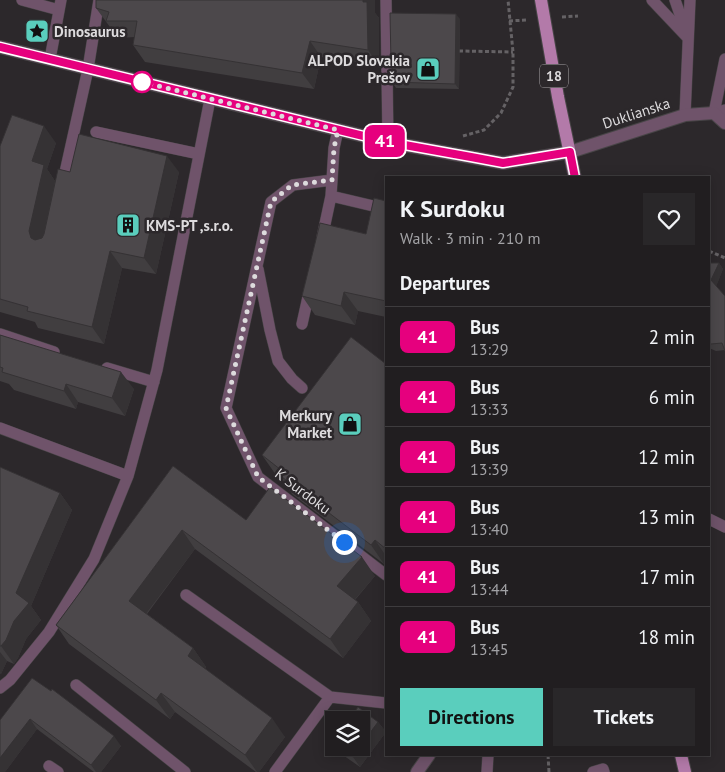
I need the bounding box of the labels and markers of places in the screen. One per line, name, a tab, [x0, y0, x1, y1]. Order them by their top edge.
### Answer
place icon: Dinosaurus	[24, 18, 50, 44]
place label: Dinosaurus	[54, 22, 125, 41]
place label: ALPOD Slovakia Prešov	[308, 51, 411, 87]
shop icon: ALPOD Slovakia Prešov	[415, 56, 441, 82]
unlabelled marker	[131, 71, 153, 93]
building icon: KMS-PT ,s.r.o.	[115, 212, 141, 238]
place label: KMS-PT ,s.r.o.	[146, 216, 234, 235]
place label: Merkury Market	[279, 406, 333, 442]
shop icon: Merkury Market	[337, 411, 363, 437]

